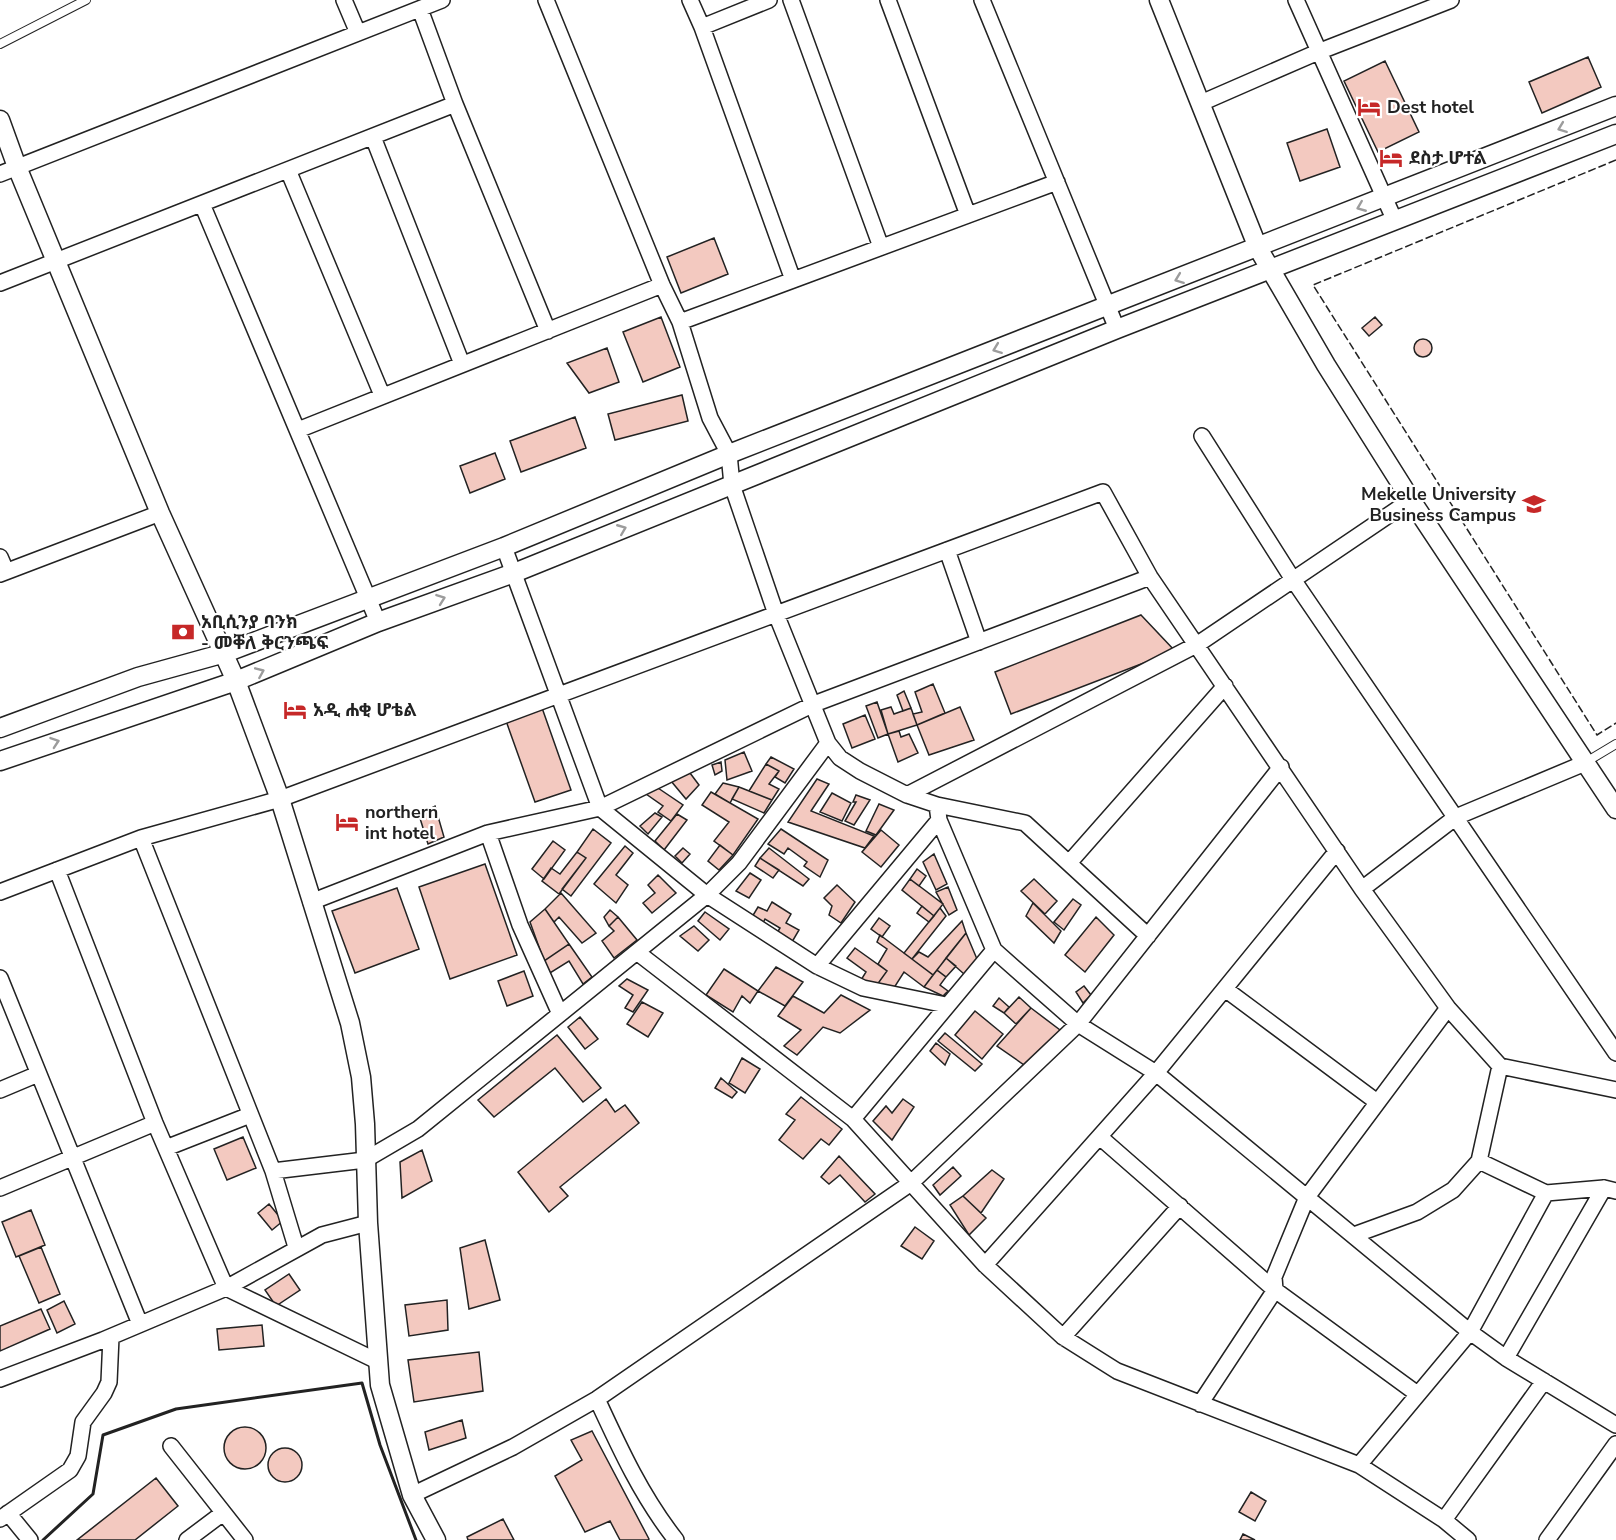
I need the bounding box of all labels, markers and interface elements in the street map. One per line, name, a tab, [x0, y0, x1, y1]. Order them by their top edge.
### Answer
hotel icon: Dest hotel	[1356, 94, 1382, 120]
place label: Dest hotel	[1387, 95, 1474, 119]
one-way arrow	[1557, 121, 1568, 133]
hotel icon: ደስታ ሆተል	[1378, 145, 1404, 171]
place label: ደስታ ሆተል	[1409, 146, 1487, 170]
one-way arrow	[1356, 200, 1367, 212]
one-way arrow	[1175, 272, 1186, 284]
one-way arrow	[993, 342, 1004, 354]
place label: Mekelle University Business Campus	[1361, 482, 1517, 527]
school or university icon: Mekelle University Business Campus	[1521, 491, 1547, 517]
one-way arrow	[616, 524, 627, 536]
one-way arrow	[435, 594, 445, 607]
place label: አቢሲንያ ባንክ - መቐለ ቅርንጫፍ	[201, 610, 328, 655]
bank icon: አቢሲንያ ባንክ - መቐለ ቅርንጫፍ	[170, 619, 196, 645]
one-way arrow	[253, 667, 264, 679]
hotel icon: አዲ ሐቂ ሆቴል	[282, 697, 308, 723]
place label: አዲ ሐቂ ሆቴል	[313, 698, 417, 722]
one-way arrow	[49, 737, 60, 750]
place label: northern int hotel	[365, 800, 438, 845]
hotel icon: northern int hotel	[334, 809, 360, 835]

